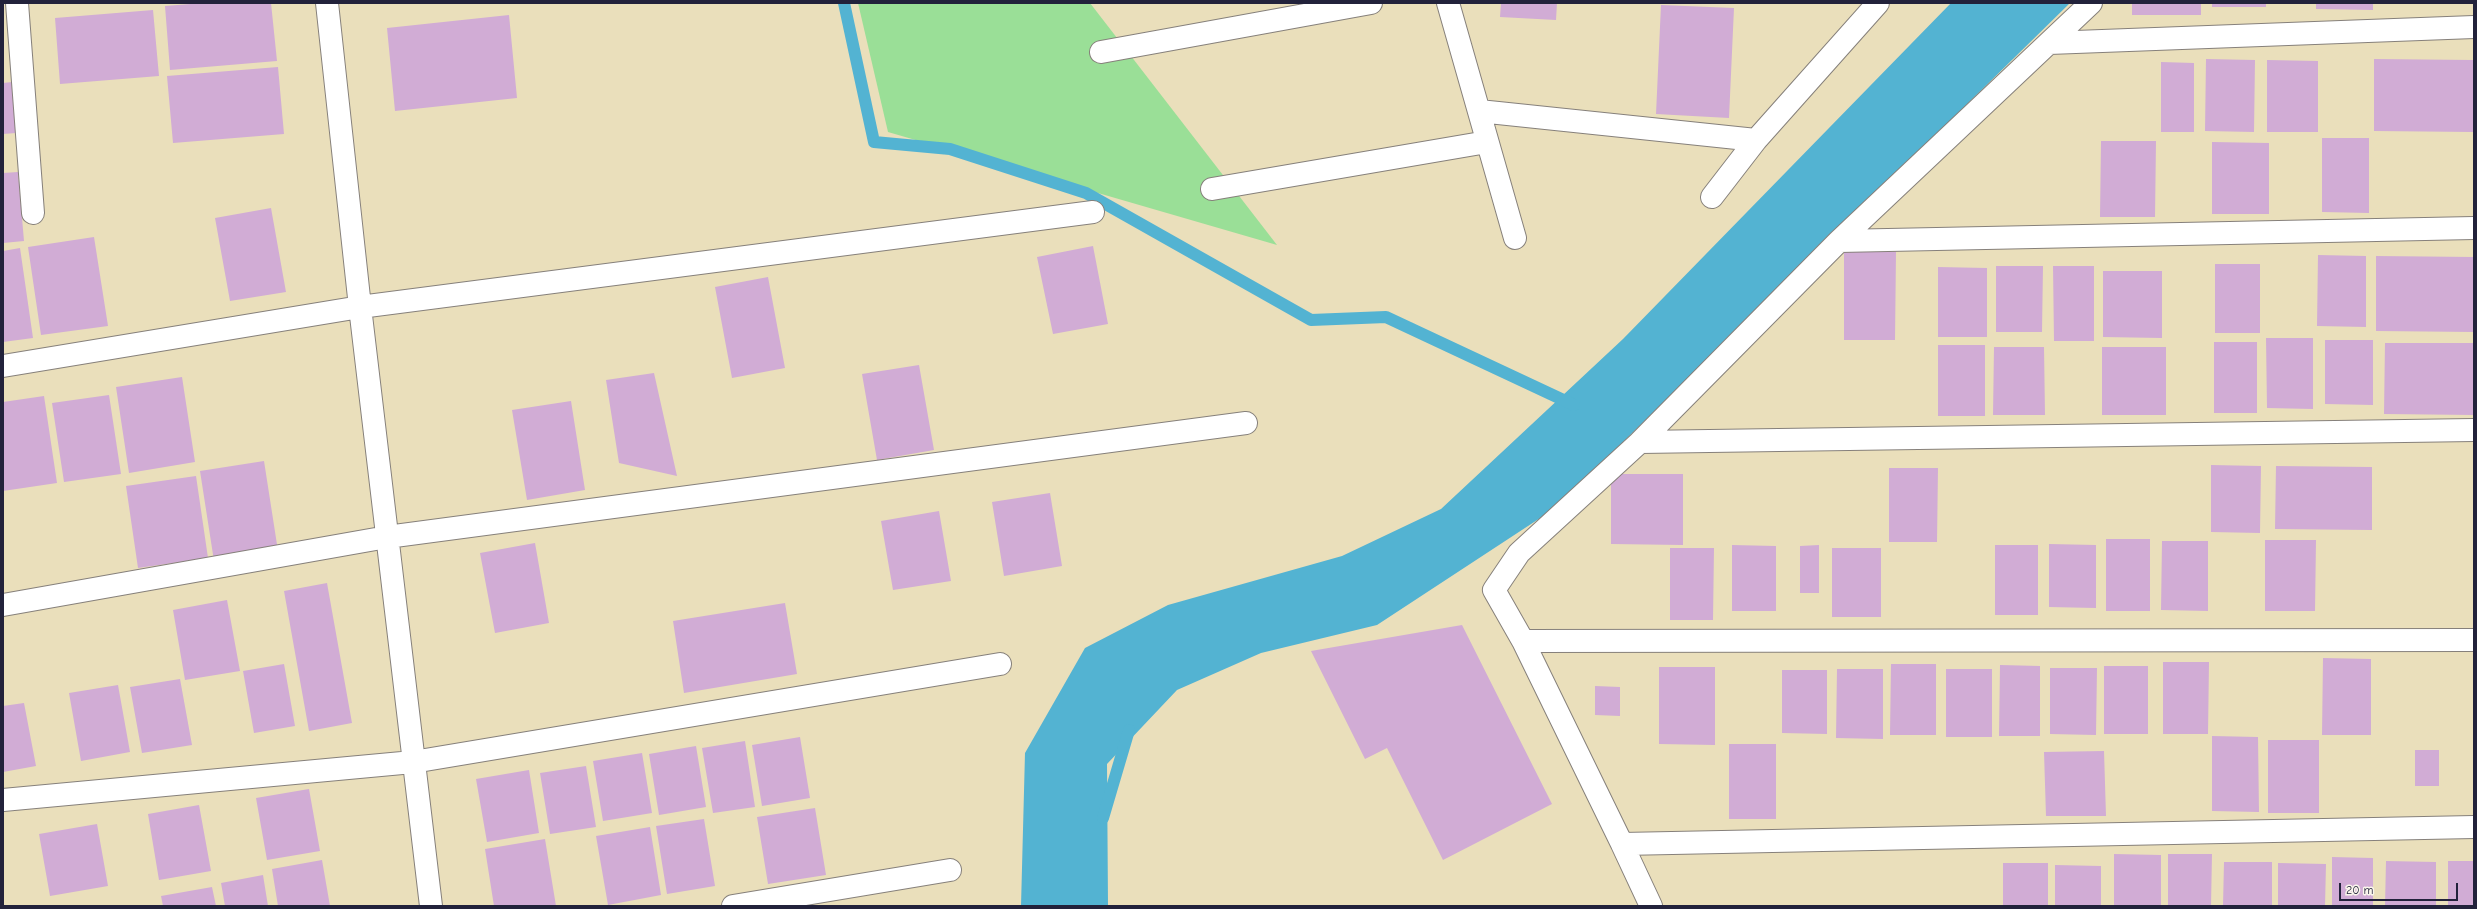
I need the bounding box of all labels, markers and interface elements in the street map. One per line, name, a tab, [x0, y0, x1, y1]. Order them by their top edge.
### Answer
scale bar	[2341, 875, 2460, 901]
text: 20 m	[2346, 883, 2374, 897]

